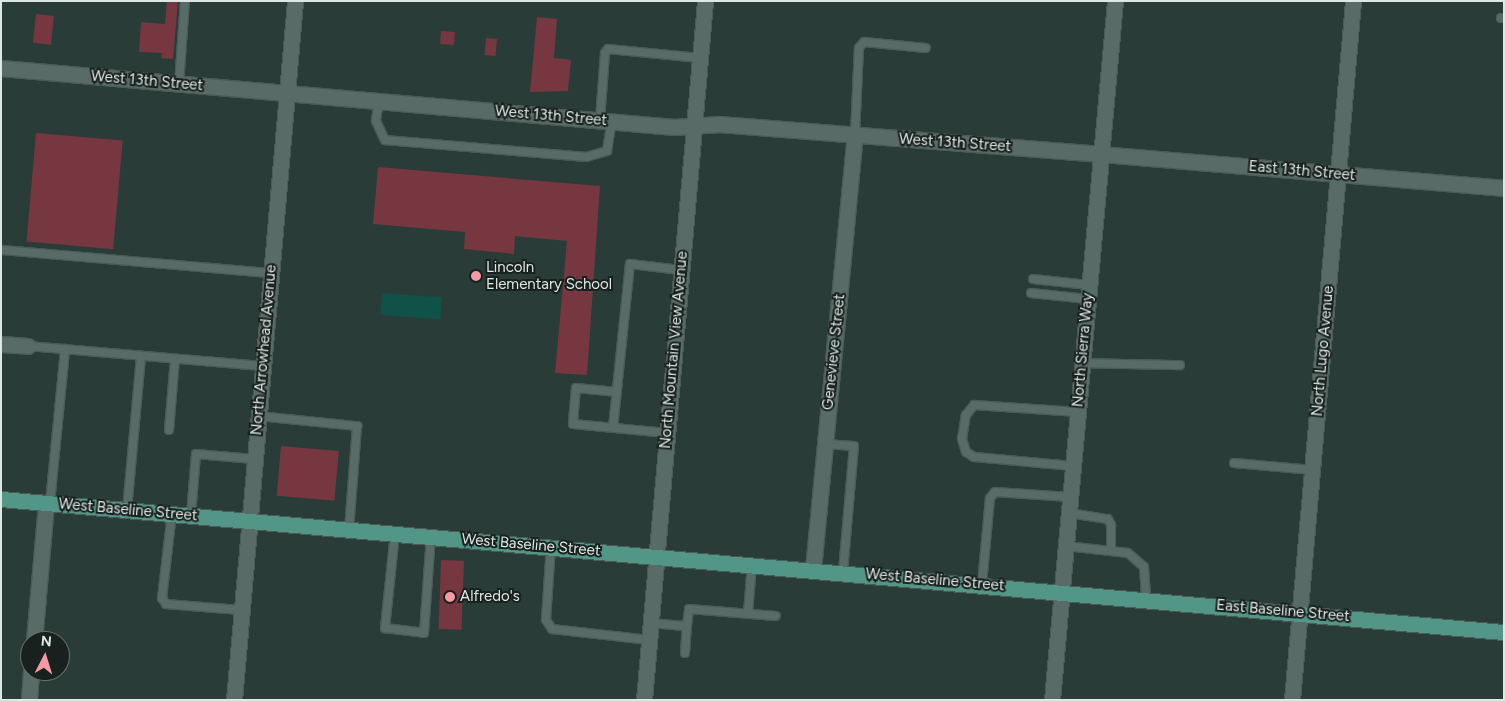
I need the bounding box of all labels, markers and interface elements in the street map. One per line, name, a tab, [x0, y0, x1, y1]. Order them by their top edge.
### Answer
street label: West 13th Street	[90, 67, 204, 95]
street label: West 13th Street	[494, 102, 608, 130]
street label: West 13th Street	[898, 130, 1012, 156]
street label: East 13th Street	[1248, 157, 1356, 185]
street label: North Mountain View Avenue	[656, 251, 692, 449]
place label: Lincoln Elementary School	[486, 258, 612, 293]
street label: North Arrowhead Avenue	[248, 264, 280, 436]
marker: Lincoln Elementary School	[470, 270, 482, 282]
street label: North Lugo Avenue	[1308, 285, 1338, 417]
street label: North Sierra Way	[1069, 292, 1097, 408]
street label: Genevieve Street	[819, 293, 849, 411]
street label: West Baseline Street	[58, 495, 198, 525]
street label: West Baseline Street	[461, 530, 601, 560]
street label: West Baseline Street	[865, 565, 1005, 595]
place label: Alfredo's	[460, 588, 520, 606]
marker: Alfredo's	[444, 591, 456, 603]
street label: East Baseline Street	[1216, 596, 1350, 626]
north arrow	[20, 631, 70, 681]
text: N	[40, 633, 52, 650]

